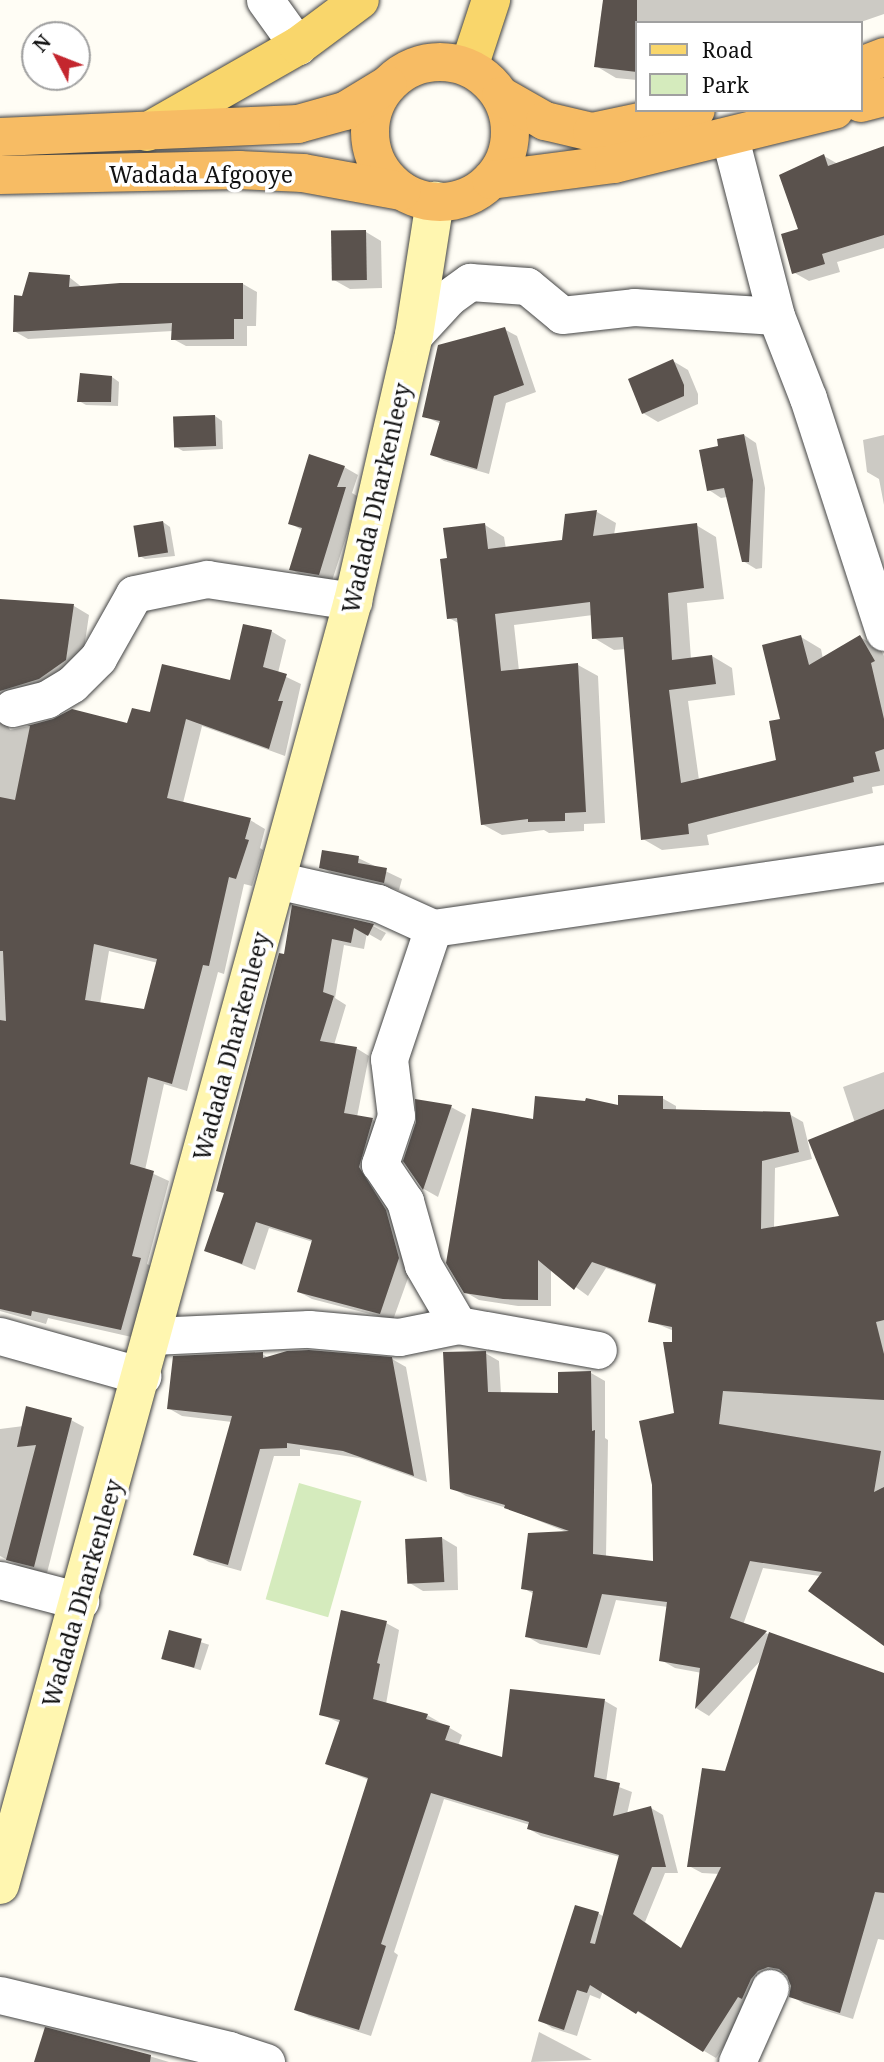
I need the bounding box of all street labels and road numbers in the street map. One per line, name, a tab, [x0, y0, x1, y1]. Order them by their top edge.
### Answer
street label: Wadada Afgooye	[109, 160, 293, 188]
street label: Wadada Dharkenleey	[336, 380, 416, 616]
street label: Wadada Dharkenleey	[187, 929, 275, 1163]
street label: Wadada Dharkenleey	[36, 1476, 128, 1710]

